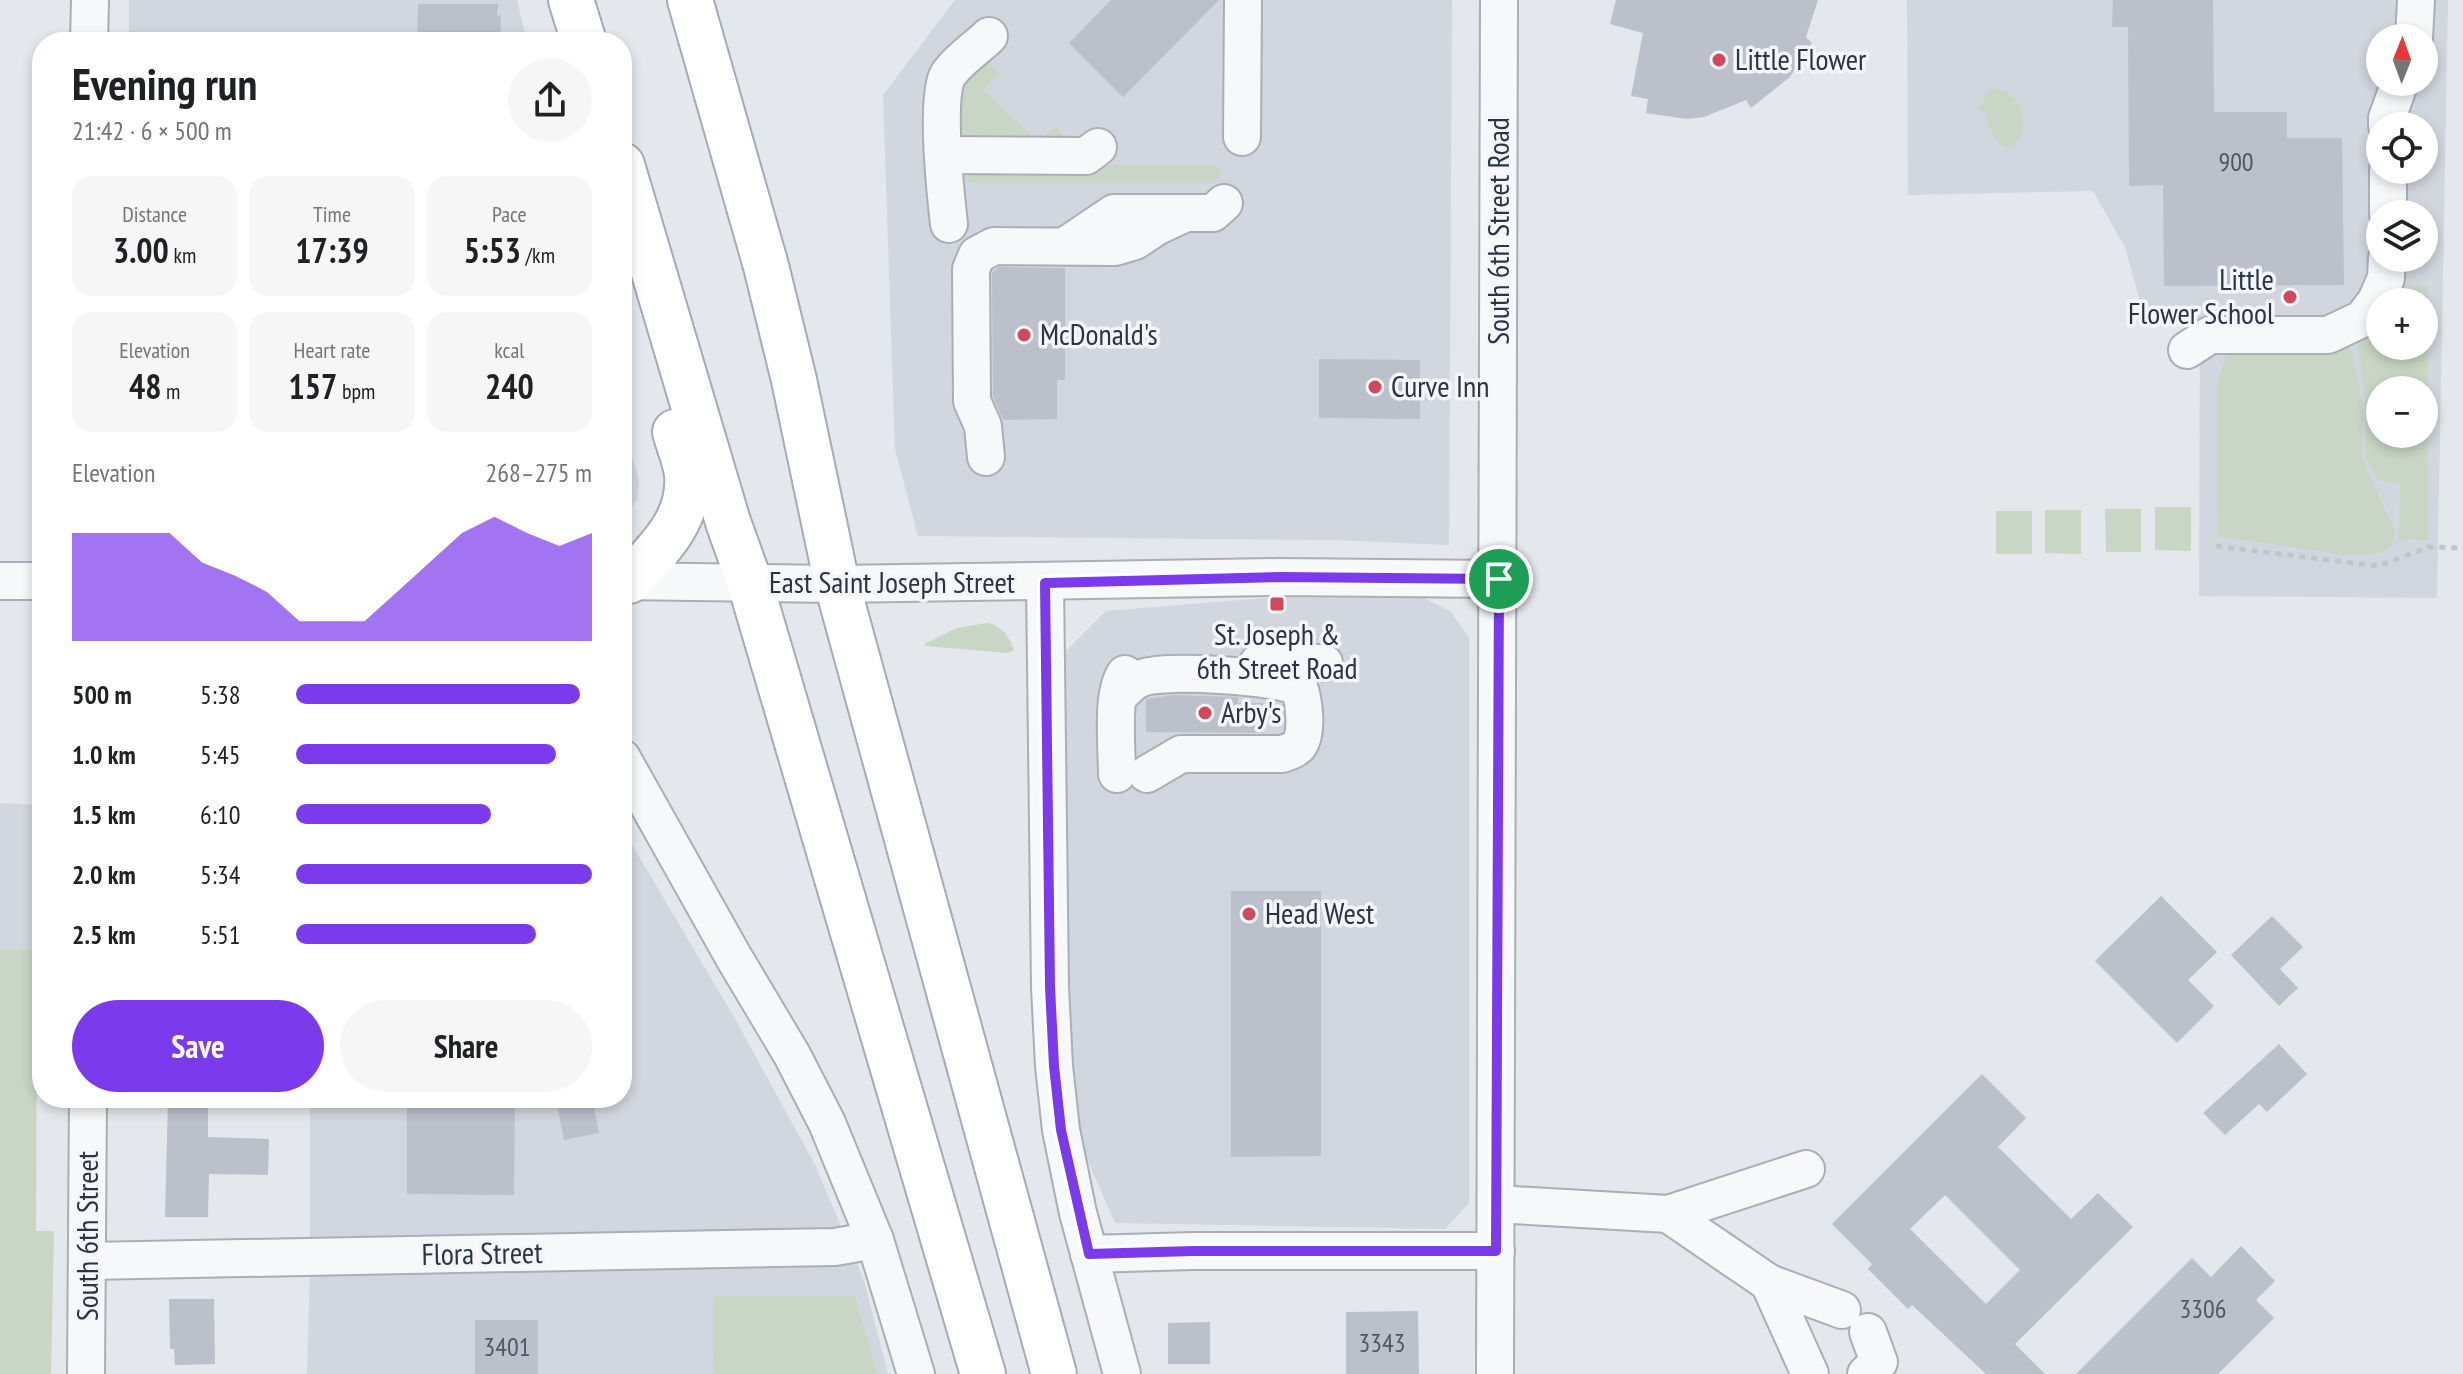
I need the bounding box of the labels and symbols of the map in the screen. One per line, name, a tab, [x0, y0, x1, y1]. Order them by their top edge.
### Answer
north arrow	[2366, 24, 2438, 96]
place label: Little Flower	[1735, 39, 1867, 78]
marker: Little Flower	[1710, 51, 1728, 69]
street label: South 6th Street Road	[1478, 117, 1517, 345]
house number: 900	[2218, 145, 2254, 178]
place label: Little Flower School	[2128, 259, 2274, 332]
marker: Little Flower School	[2281, 288, 2299, 306]
place label: McDonald's	[1040, 314, 1158, 353]
marker: McDonald's	[1015, 326, 1033, 344]
place label: Curve Inn	[1391, 366, 1489, 405]
marker: Curve Inn	[1366, 378, 1384, 396]
pin	[1465, 545, 1533, 613]
street label: East Saint Joseph Street	[769, 562, 1016, 601]
marker: St. Joseph & 6th Street Road	[1268, 595, 1286, 613]
place label: St. Joseph & 6th Street Road	[1197, 614, 1357, 687]
place label: Arby's	[1221, 692, 1281, 731]
marker: Arby's	[1196, 704, 1214, 722]
place label: Head West	[1265, 893, 1375, 932]
marker: Head West	[1240, 905, 1258, 923]
street label: South 6th Street	[67, 1150, 106, 1321]
street label: Flora Street	[421, 1232, 544, 1273]
house number: 3306	[2180, 1292, 2226, 1325]
house number: 3343	[1359, 1326, 1405, 1359]
house number: 3401	[484, 1330, 530, 1363]

